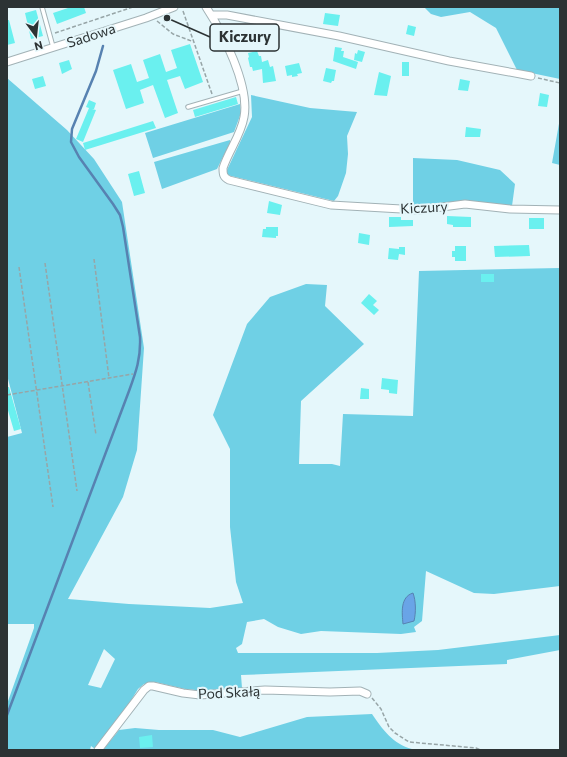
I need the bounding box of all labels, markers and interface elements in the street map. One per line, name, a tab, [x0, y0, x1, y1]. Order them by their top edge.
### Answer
north arrow	[16, 16, 56, 56]
street label: Sadowa	[65, 19, 117, 51]
callout: Kiczury	[210, 24, 279, 51]
text: Kiczury	[219, 27, 272, 45]
text: N	[33, 39, 44, 53]
street label: Kiczury	[400, 197, 448, 217]
street label: Pod Skałą	[197, 682, 261, 702]

